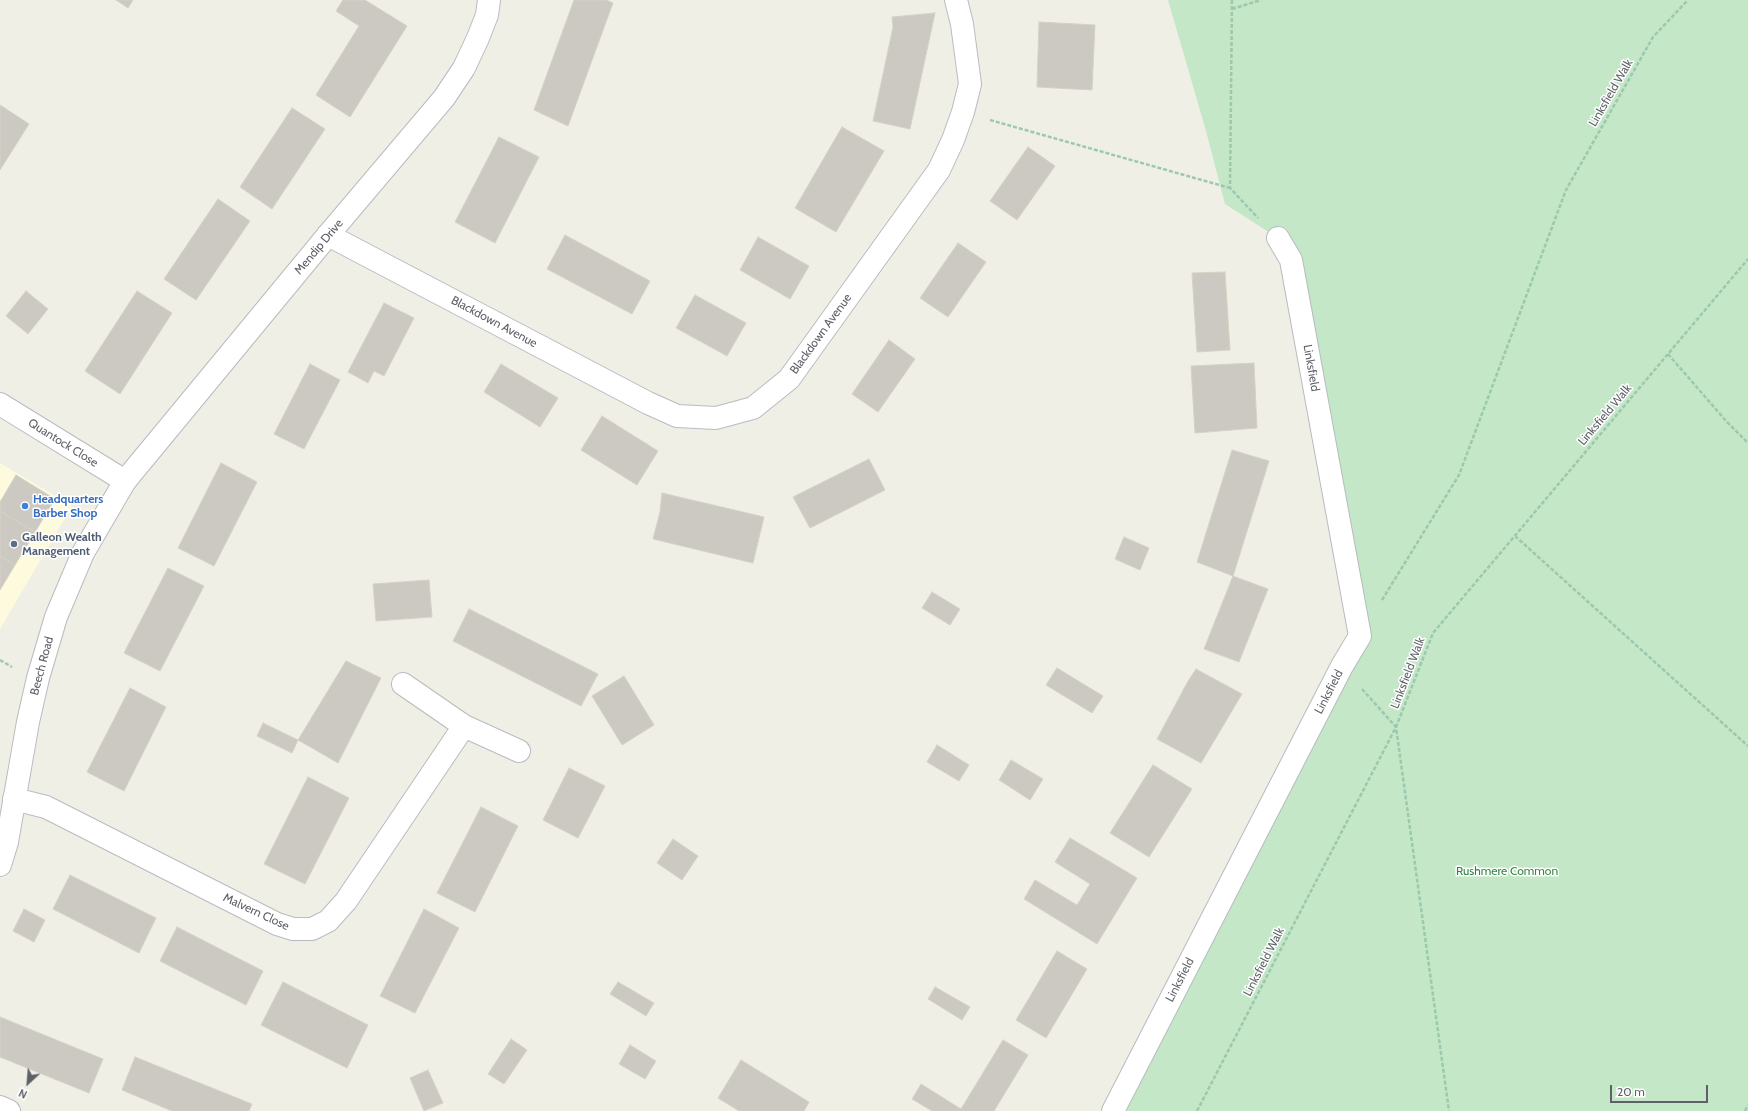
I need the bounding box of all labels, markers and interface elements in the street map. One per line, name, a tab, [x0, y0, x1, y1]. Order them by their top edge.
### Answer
street label: Linksfield Walk	[1586, 57, 1636, 129]
street label: Mendip Drive	[292, 216, 346, 278]
street label: Blackdown Avenue	[787, 291, 855, 377]
street label: Blackdown Avenue	[448, 293, 540, 351]
street label: Linksfield	[1300, 343, 1322, 393]
street label: Linksfield Walk	[1575, 382, 1635, 448]
street label: Quantock Close	[25, 416, 101, 470]
place label: Headquarters Barber Shop	[33, 492, 103, 520]
marker: Headquarters Barber Shop	[20, 501, 30, 511]
place label: Galleon Wealth Management	[22, 530, 102, 558]
marker: Galleon Wealth Management	[9, 539, 19, 549]
street label: Beech Road	[27, 635, 57, 697]
street label: Linksfield Walk	[1388, 635, 1428, 711]
street label: Linksfield	[1312, 667, 1346, 717]
park label: Rushmere Common	[1456, 864, 1558, 878]
street label: Malvern Close	[221, 890, 291, 934]
street label: Linksfield Walk	[1241, 925, 1287, 999]
street label: Linksfield	[1163, 955, 1197, 1005]
north arrow	[8, 1063, 48, 1103]
scale bar	[1612, 1077, 1710, 1103]
text: 20 m	[1617, 1084, 1645, 1099]
text: N	[16, 1086, 29, 1102]

